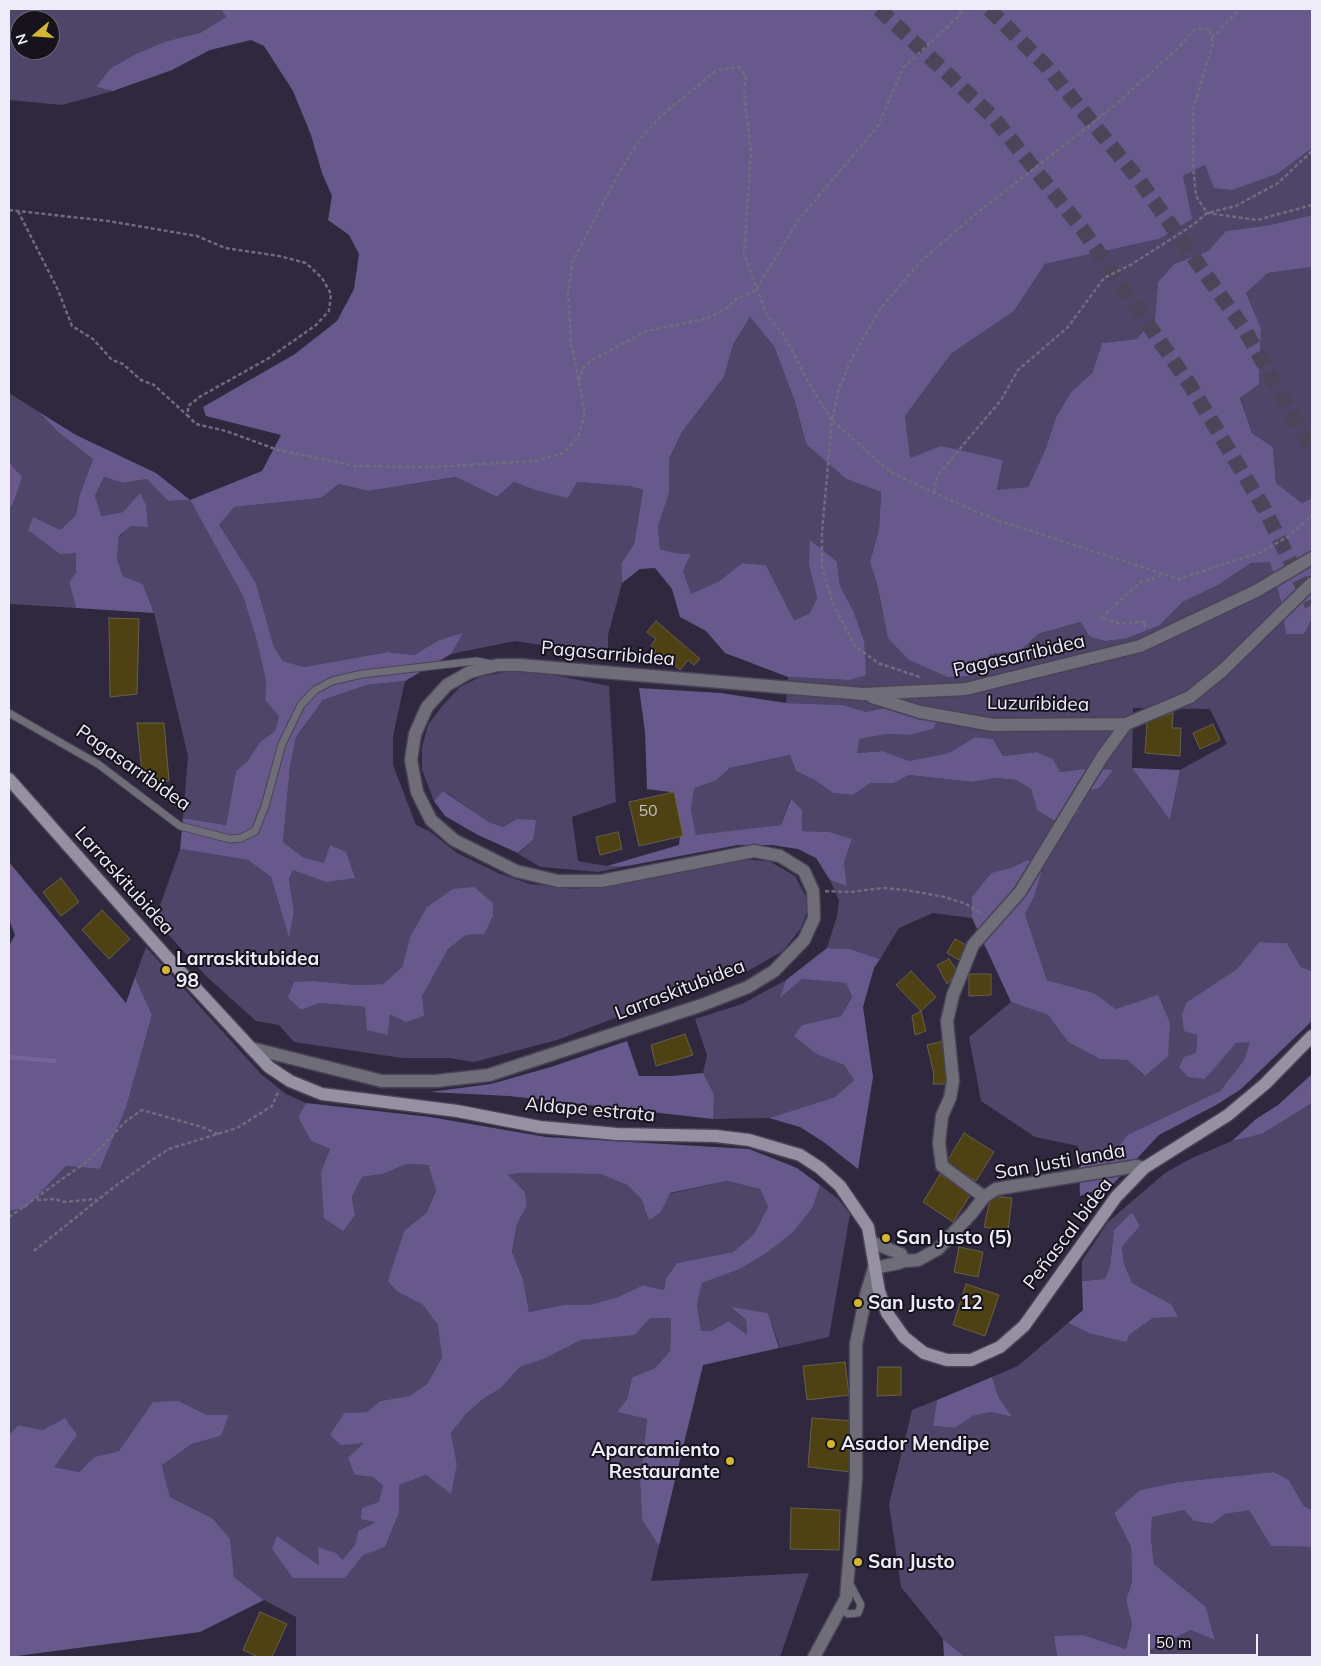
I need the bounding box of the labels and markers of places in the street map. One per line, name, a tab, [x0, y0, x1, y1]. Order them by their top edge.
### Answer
place label: Larraskitubidea 98	[176, 948, 319, 992]
marker: Larraskitubidea 98	[160, 964, 172, 976]
place label: San Justo (5)	[896, 1227, 1013, 1249]
marker: San Justo (5)	[880, 1232, 892, 1244]
place label: San Justo 12	[868, 1292, 983, 1314]
marker: San Justo 12	[852, 1297, 864, 1309]
place label: Asador Mendipe	[841, 1433, 989, 1455]
marker: Asador Mendipe	[825, 1438, 837, 1450]
place label: Aparcamiento Restaurante	[591, 1439, 720, 1483]
marker: Aparcamiento Restaurante	[724, 1455, 736, 1467]
place label: San Justo	[868, 1551, 955, 1573]
marker: San Justo	[852, 1556, 864, 1568]

